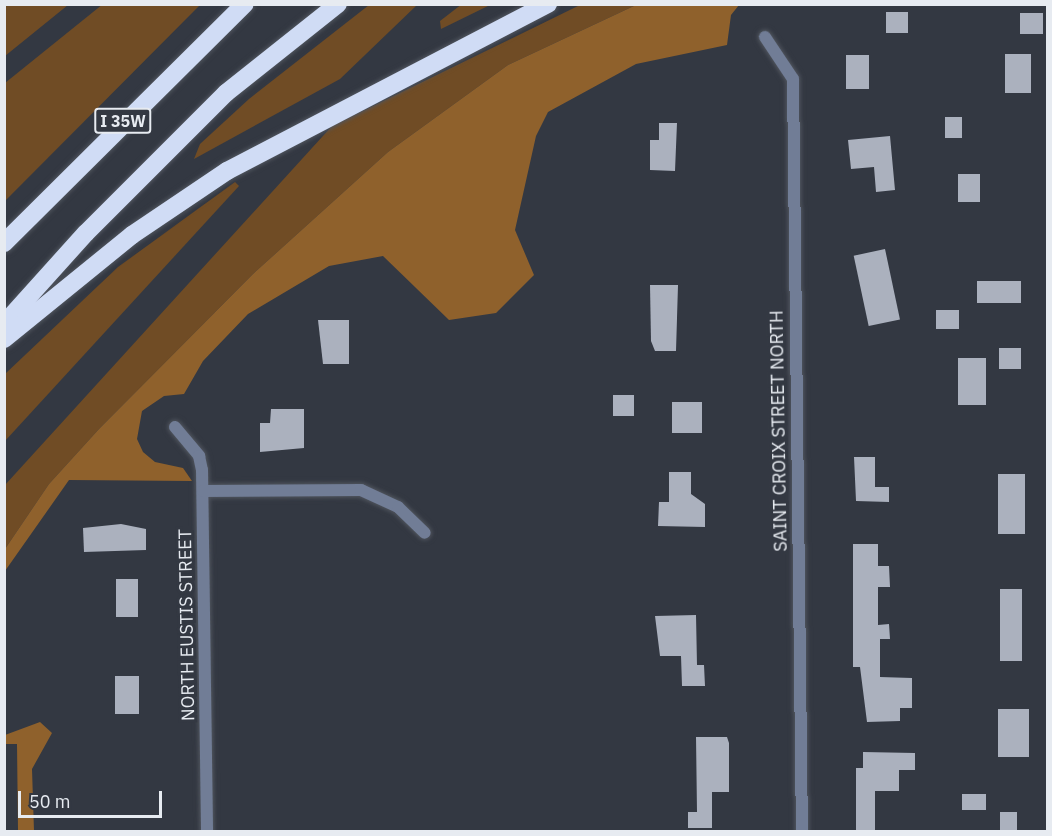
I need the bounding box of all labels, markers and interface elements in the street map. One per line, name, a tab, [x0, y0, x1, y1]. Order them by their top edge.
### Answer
road number: I 35W	[93, 108, 153, 134]
street label: SAINT CROIX STREET NORTH	[766, 310, 792, 552]
street label: NORTH EUSTIS STREET	[175, 529, 199, 721]
scale bar	[21, 779, 165, 817]
text: 50 m	[29, 790, 71, 813]

